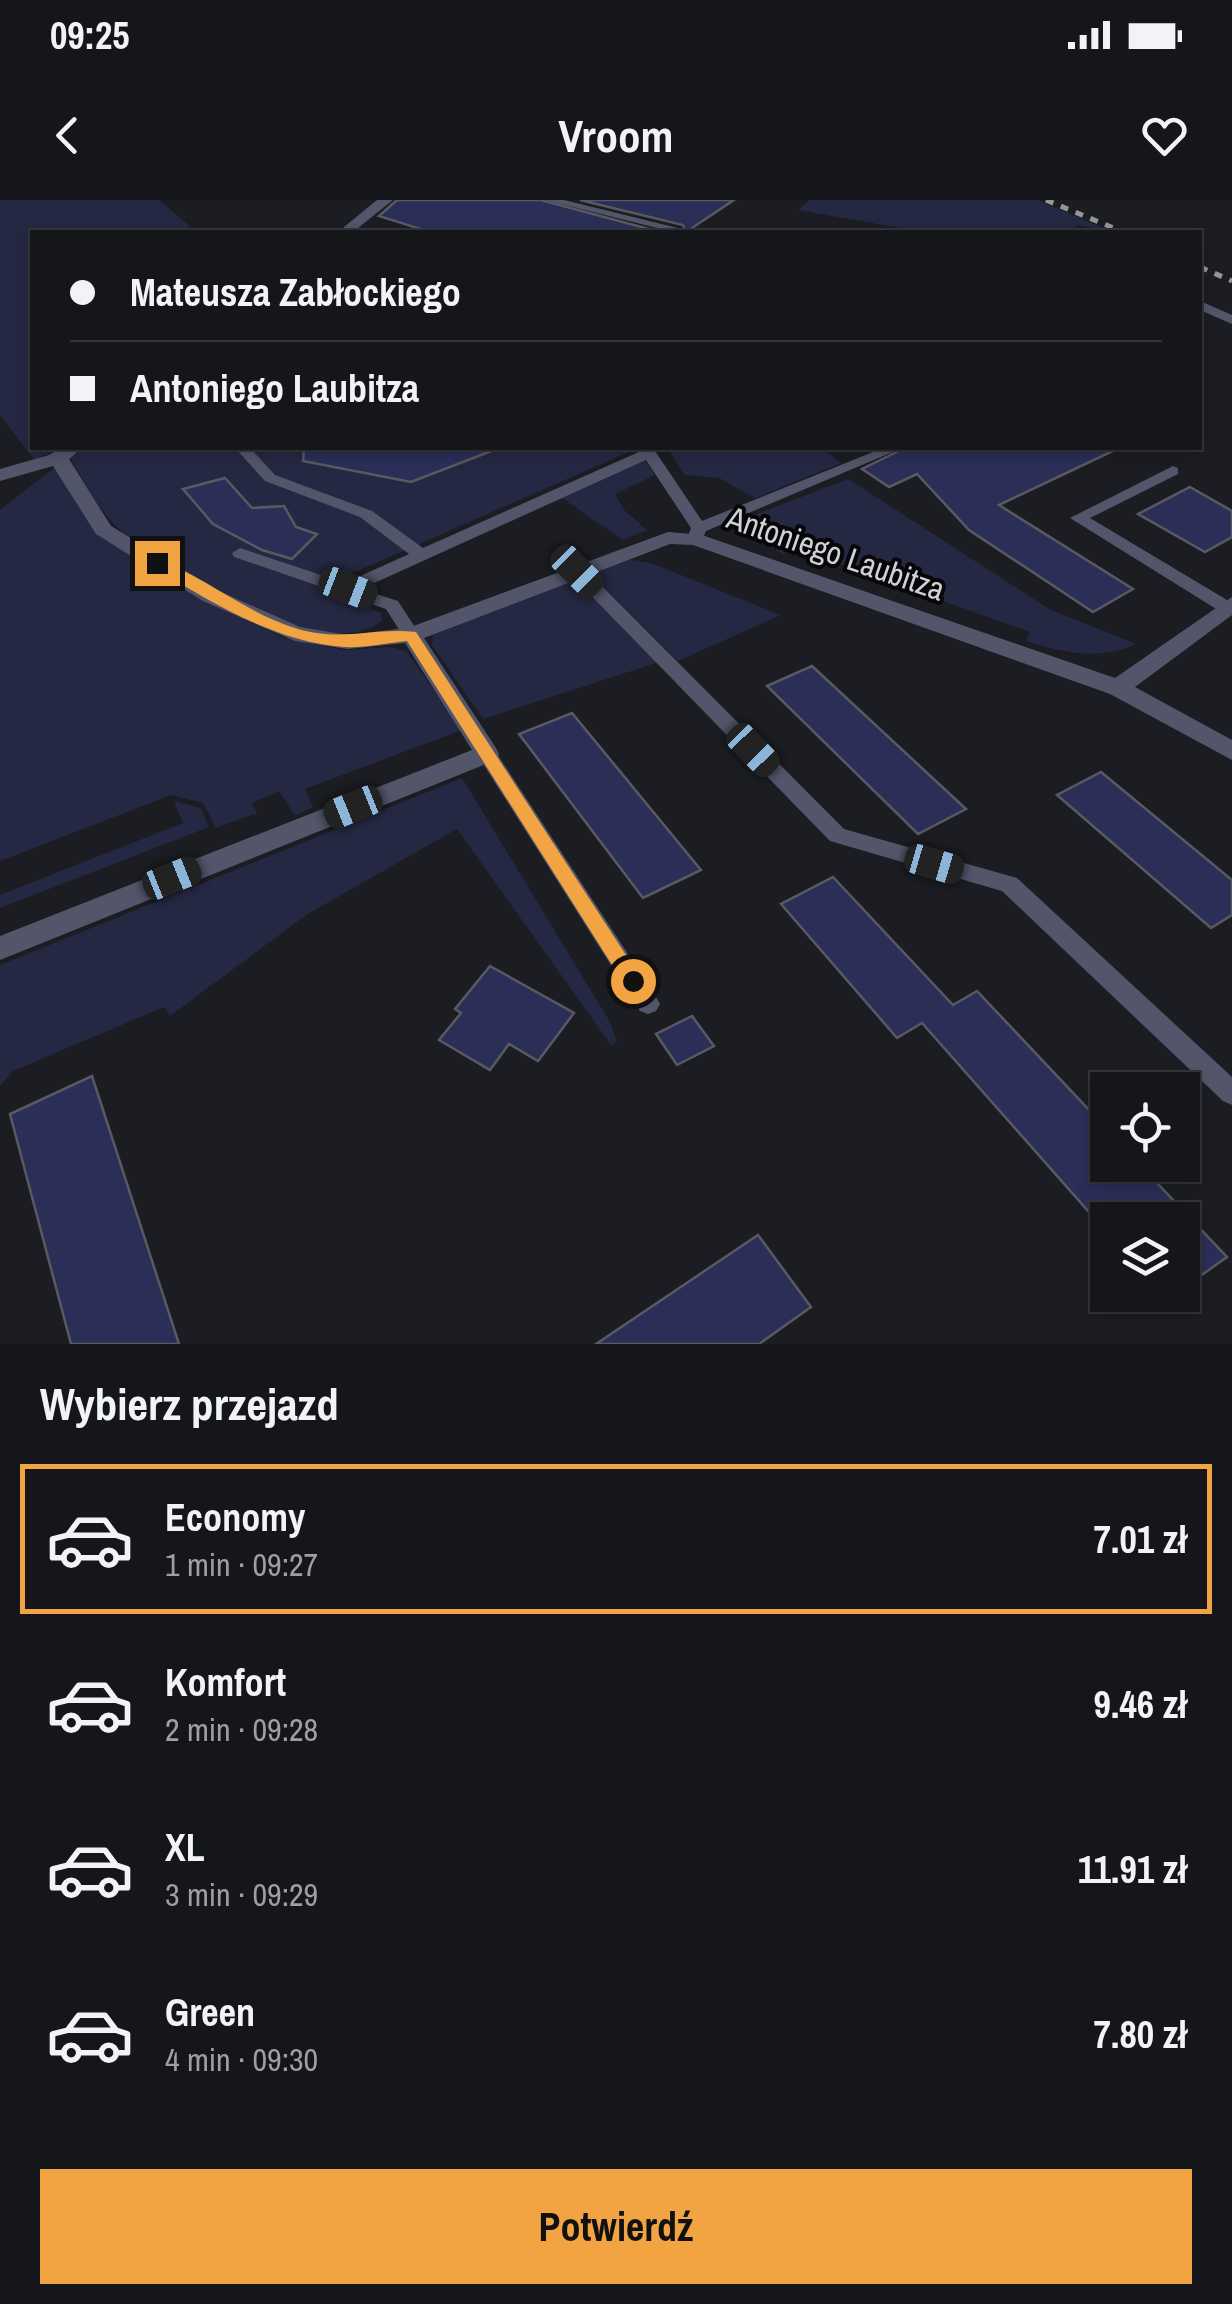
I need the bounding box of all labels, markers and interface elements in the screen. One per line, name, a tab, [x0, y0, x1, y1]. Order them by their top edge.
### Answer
text: 09:25	[50, 10, 130, 61]
text: Vroom	[559, 105, 673, 166]
icon: back	[40, 108, 95, 163]
icon: heart	[1137, 108, 1192, 163]
text: Mateusza Zabłockiego	[130, 267, 461, 318]
text: Antoniego Laubitza	[130, 363, 419, 414]
street label: Antoniego Laubitza	[720, 495, 951, 611]
car	[545, 539, 609, 603]
route end	[135, 541, 180, 586]
car	[315, 563, 381, 613]
car	[721, 718, 785, 782]
car	[320, 782, 386, 832]
car	[901, 841, 967, 887]
car	[139, 853, 205, 903]
route start	[611, 959, 656, 1004]
map controls	[1090, 1072, 1200, 1312]
button: locate	[1090, 1072, 1200, 1182]
button: layers	[1090, 1202, 1200, 1312]
text: Wybierz przejazd	[40, 1373, 339, 1434]
text: Economy	[165, 1492, 305, 1543]
icon: car	[45, 1494, 135, 1584]
text: 7.01 zł	[1093, 1514, 1187, 1565]
text: 1 min · 09:27	[165, 1543, 318, 1586]
text: Komfort	[165, 1657, 286, 1708]
icon: car	[45, 1659, 135, 1749]
text: 9.46 zł	[1093, 1679, 1187, 1730]
text: 2 min · 09:28	[165, 1708, 318, 1751]
text: XL	[165, 1822, 205, 1873]
icon: car	[45, 1824, 135, 1914]
text: 11.91 zł	[1078, 1844, 1187, 1895]
text: 3 min · 09:29	[165, 1873, 318, 1916]
text: Green	[165, 1987, 255, 2038]
icon: car	[45, 1989, 135, 2079]
text: 7.80 zł	[1093, 2009, 1187, 2060]
text: 4 min · 09:30	[165, 2038, 318, 2081]
button: Potwierdź	[40, 2169, 1192, 2284]

